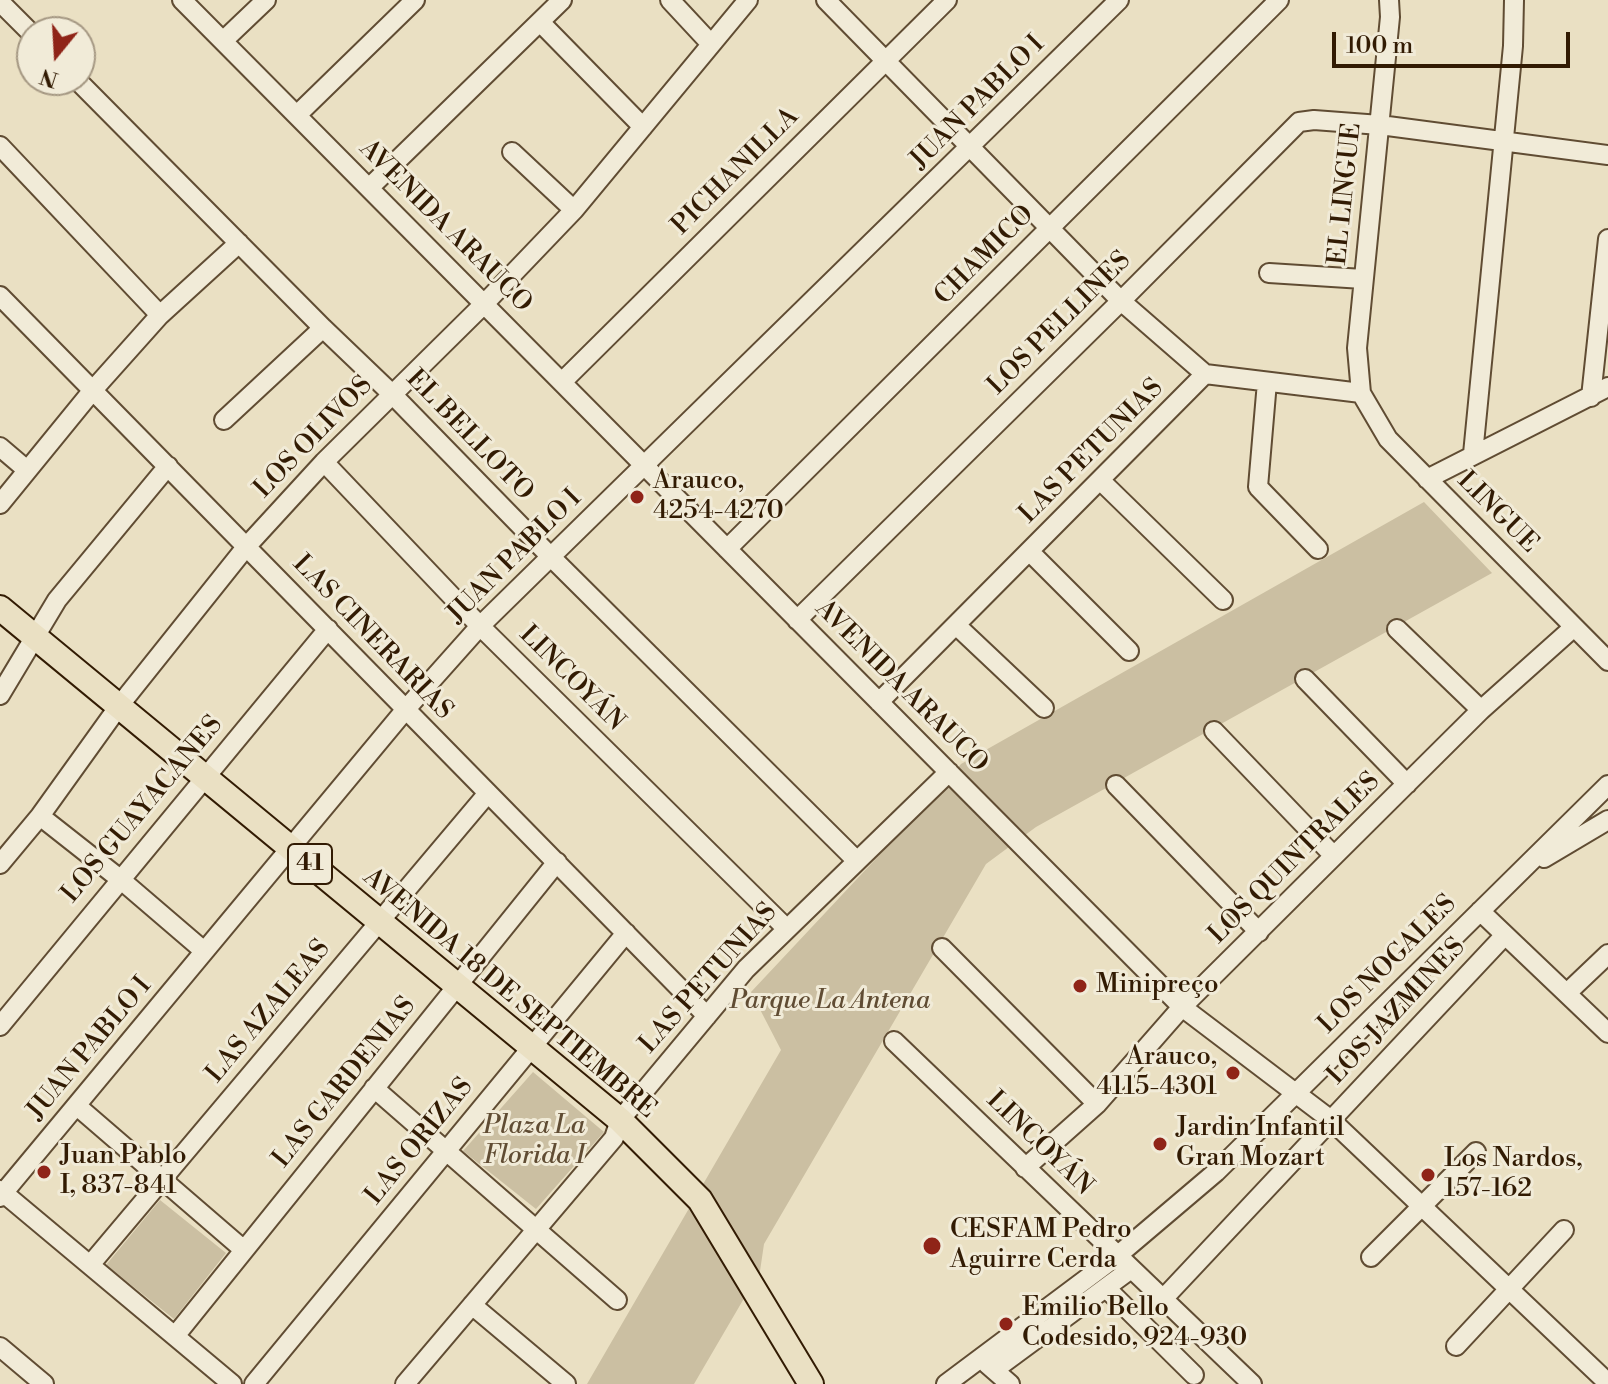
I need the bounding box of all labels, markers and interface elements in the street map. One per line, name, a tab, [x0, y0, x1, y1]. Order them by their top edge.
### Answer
north arrow	[16, 16, 96, 96]
scale bar	[1336, 16, 1574, 66]
street label: JUAN PABLO I	[905, 30, 1051, 176]
text: 100 m	[1346, 31, 1413, 61]
text: N	[37, 62, 61, 93]
street label: PICHANILLA	[666, 102, 806, 242]
street label: EL LINGUE	[1323, 121, 1369, 267]
street label: AVENIDA ARAUCO	[352, 134, 538, 320]
street label: CHAMICO	[929, 200, 1041, 312]
street label: LOS PELLINES	[982, 246, 1138, 402]
street label: EL BELLOTO	[399, 364, 539, 508]
street label: LOS OLIVOS	[248, 371, 380, 505]
street label: LAS PETUNIAS	[1013, 373, 1171, 531]
place label: Arauco, 4254-4270	[653, 466, 784, 528]
street label: LINGUE	[1450, 466, 1544, 560]
street label: JUAN PABLO I	[442, 484, 588, 630]
marker: Arauco, 4254-4270	[628, 488, 646, 506]
street label: LAS CINERARIAS	[285, 549, 459, 727]
street label: AVENIDA ARAUCO	[808, 594, 994, 780]
street label: LINCOYÁN	[512, 620, 630, 738]
street label: LOS GUAYACANES	[56, 710, 230, 910]
street label: LOS QUINTRALES	[1203, 767, 1387, 951]
road number: 41	[288, 844, 332, 884]
street label: AVENIDA 18 DE SEPTIEMBRE	[356, 862, 662, 1126]
street label: LOS NOGALES	[1312, 889, 1464, 1041]
street label: LAS PETUNIAS	[633, 898, 785, 1060]
street label: LOS JAZMINES	[1321, 932, 1473, 1092]
street label: LAS AZALEAS	[200, 934, 338, 1090]
place label: Minipreço	[1096, 970, 1219, 1002]
street label: JUAN PABLO I	[21, 971, 159, 1127]
marker: Minipreço	[1071, 977, 1089, 995]
park label: Parque La Antena	[730, 986, 930, 1018]
street label: LAS GARDENIAS	[267, 991, 423, 1175]
place label: Arauco, 4115-4301	[1096, 1042, 1217, 1104]
marker: Arauco, 4115-4301	[1224, 1064, 1242, 1082]
street label: LAS ORIZAS	[359, 1072, 481, 1212]
street label: LINCOYÁN	[979, 1085, 1099, 1203]
park label: Plaza La Florida I	[483, 1111, 585, 1172]
place label: Jardin Infantil Gran Mozart	[1176, 1113, 1344, 1174]
marker: Jardin Infantil Gran Mozart	[1151, 1135, 1169, 1153]
place label: Juan Pablo I, 837-841	[60, 1141, 187, 1202]
place label: Los Nardos, 157-162	[1444, 1144, 1582, 1206]
marker: Juan Pablo I, 837-841	[35, 1163, 53, 1181]
marker: Los Nardos, 157-162	[1419, 1166, 1437, 1184]
place label: CESFAM Pedro Aguirre Cerda	[950, 1215, 1132, 1276]
marker: CESFAM Pedro Aguirre Cerda	[921, 1235, 943, 1257]
place label: Emilio Bello Codesido, 924-930	[1022, 1293, 1247, 1354]
marker: Emilio Bello Codesido, 924-930	[997, 1315, 1015, 1333]

